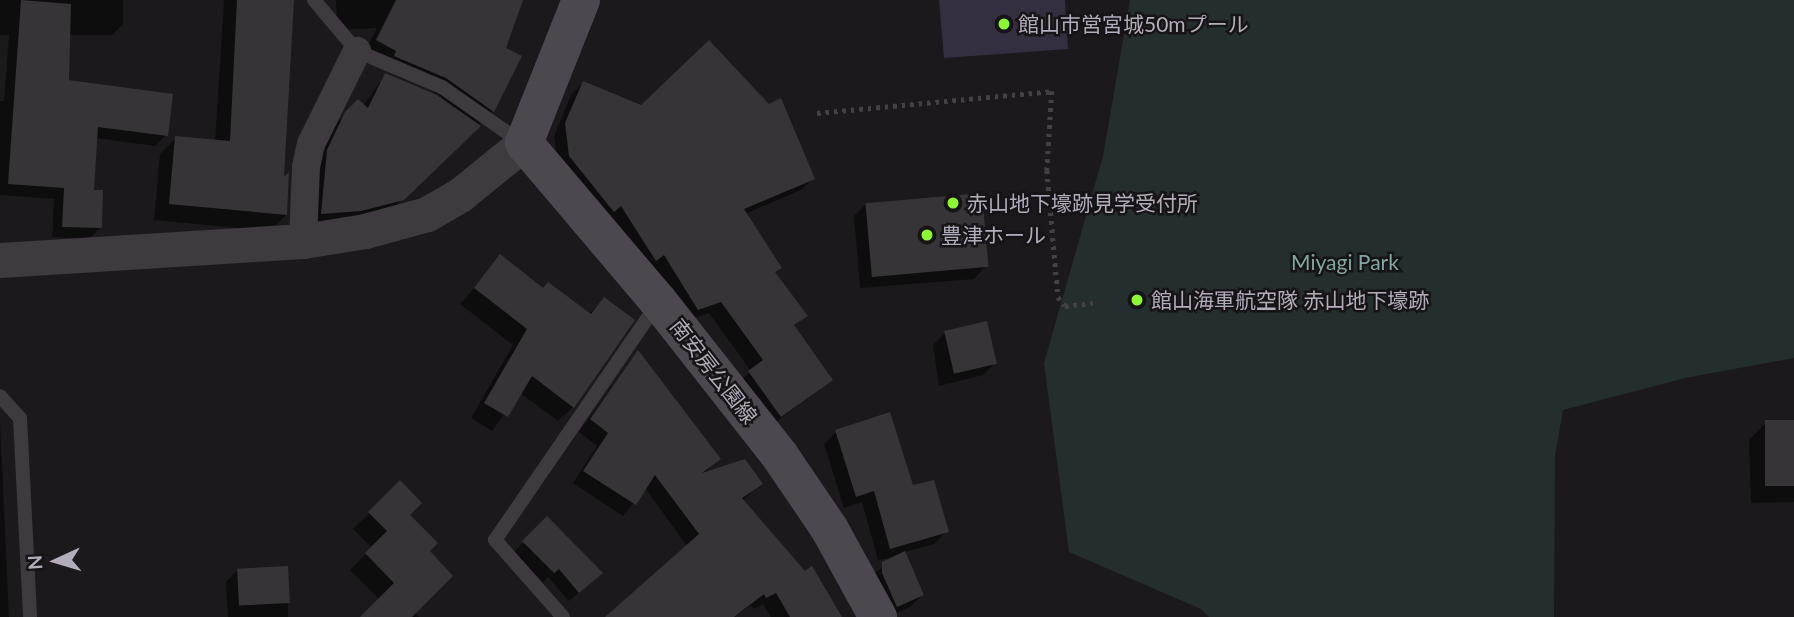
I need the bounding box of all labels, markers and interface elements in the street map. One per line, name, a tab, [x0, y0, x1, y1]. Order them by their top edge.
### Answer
place label: 館山市営宮城50mプール	[1018, 11, 1249, 37]
marker: 館山市営宮城50mプール	[996, 16, 1012, 32]
place label: 赤山地下壕跡見学受付所	[967, 190, 1198, 216]
marker: 赤山地下壕跡見学受付所	[945, 195, 961, 211]
place label: 豊津ホール	[941, 222, 1046, 248]
marker: 豊津ホール	[919, 227, 935, 243]
park label: Miyagi Park	[1291, 249, 1399, 275]
place label: 館山海軍航空隊 赤山地下壕跡	[1151, 287, 1429, 313]
marker: 館山海軍航空隊 赤山地下壕跡	[1129, 292, 1145, 308]
street label: 南安房公園線	[665, 314, 763, 428]
north arrow	[21, 526, 91, 596]
text: N	[23, 554, 47, 571]

